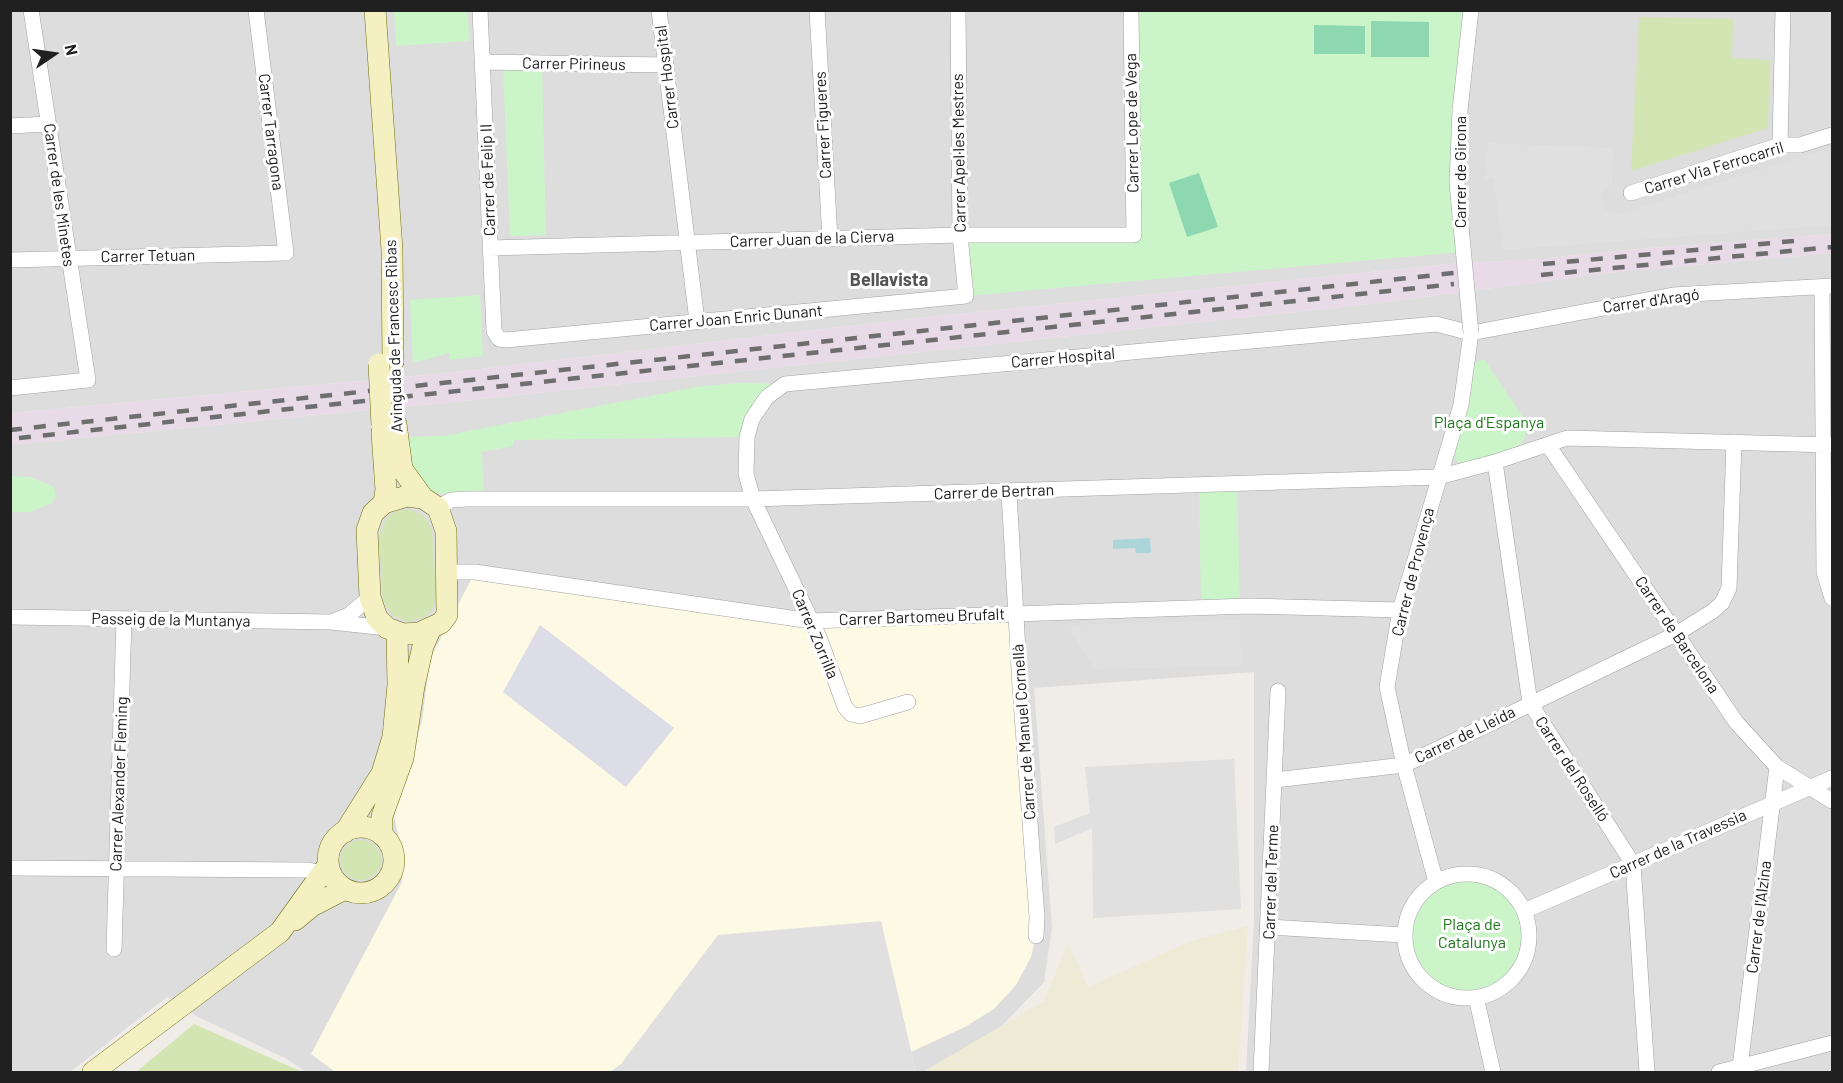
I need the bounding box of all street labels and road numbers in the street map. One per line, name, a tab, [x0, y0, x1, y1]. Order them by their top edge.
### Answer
street label: Carrer Hospital	[651, 24, 683, 130]
street label: Carrer Pirineus	[522, 53, 626, 75]
street label: Carrer Lope de Vega	[1121, 53, 1143, 193]
street label: Carrer Figueres	[811, 71, 835, 179]
street label: Carrer Tarragona	[254, 72, 288, 192]
street label: Carrer Apel·les Mestres	[948, 73, 970, 233]
street label: Carrer de Girona	[1451, 116, 1471, 228]
street label: Carrer de les Minetes	[39, 122, 79, 268]
street label: Carrer de Felip II	[476, 123, 500, 237]
street label: Carrer Via Ferrocarril	[1642, 138, 1786, 198]
street label: Carrer Juan de la Cierva	[730, 227, 894, 251]
street label: Avinguda de Francesc Ribas	[381, 239, 407, 433]
street label: Carrer Tetuan	[101, 246, 195, 266]
street label: Carrer d'Aragó	[1601, 285, 1701, 317]
street label: Carrer Joan Enric Dunant	[648, 301, 824, 335]
street label: Carrer Hospital	[1010, 344, 1116, 372]
street label: Carrer de Bertran	[934, 480, 1054, 504]
street label: Carrer de Provença	[1388, 506, 1438, 638]
street label: Carrer de Barcelona	[1631, 573, 1723, 697]
street label: Carrer Zorrilla	[787, 586, 843, 682]
street label: Carrer Bartomeu Brufalt	[839, 605, 1005, 629]
street label: Passeig de la Muntanya	[91, 609, 251, 631]
street label: Carrer de Manuel Cornellà	[1008, 643, 1040, 821]
street label: Carrer Alexander Fleming	[106, 696, 132, 872]
street label: Carrer de Lleida	[1412, 702, 1518, 768]
street label: Carrer del Roselló	[1531, 713, 1613, 825]
street label: Carrer de la Travessia	[1607, 805, 1749, 883]
street label: Carrer del Terme	[1259, 824, 1283, 940]
street label: Carrer de l'Alzina	[1743, 859, 1775, 975]

